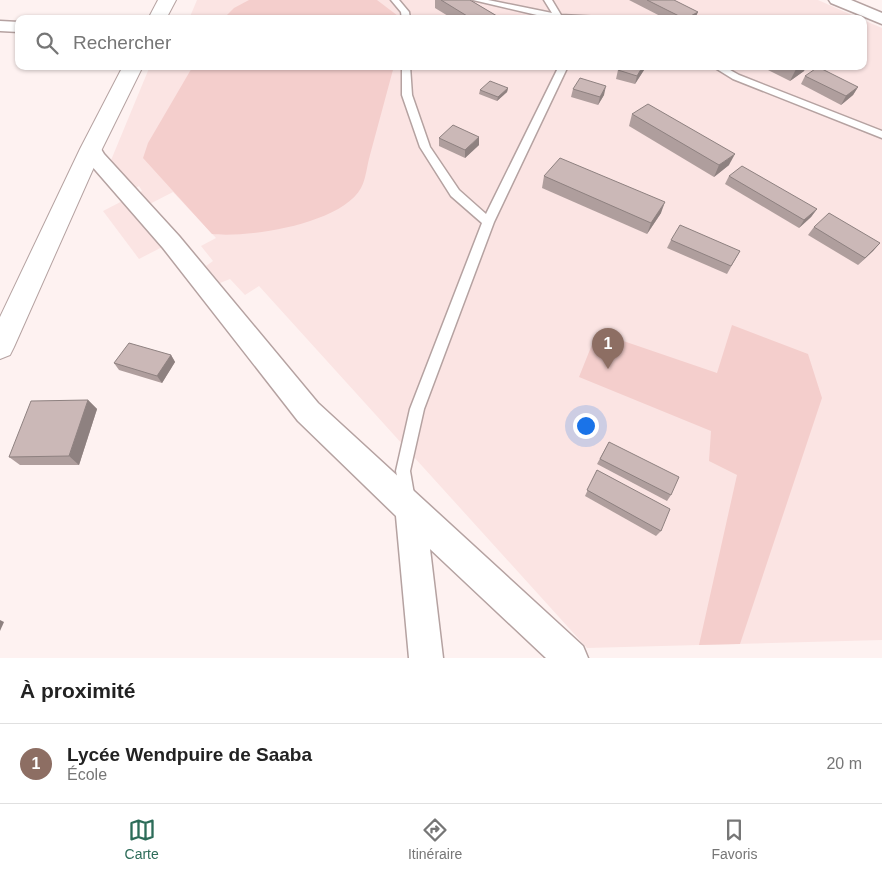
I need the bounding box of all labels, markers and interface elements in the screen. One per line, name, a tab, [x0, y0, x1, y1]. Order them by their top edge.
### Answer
search box	[15, 15, 867, 70]
icon: search	[33, 29, 61, 57]
text: Rechercher	[73, 32, 171, 53]
pin: 1	[592, 328, 624, 369]
your location	[573, 413, 599, 439]
text: À proximité	[20, 679, 136, 702]
text: Lycée Wendpuire de Saaba	[67, 744, 312, 765]
text: 1	[32, 755, 40, 772]
text: 20 m	[826, 755, 862, 772]
text: École	[67, 766, 107, 783]
tab: Carte	[125, 816, 159, 862]
tab: Itinéraire	[408, 816, 462, 862]
tab: Favoris	[712, 816, 757, 862]

